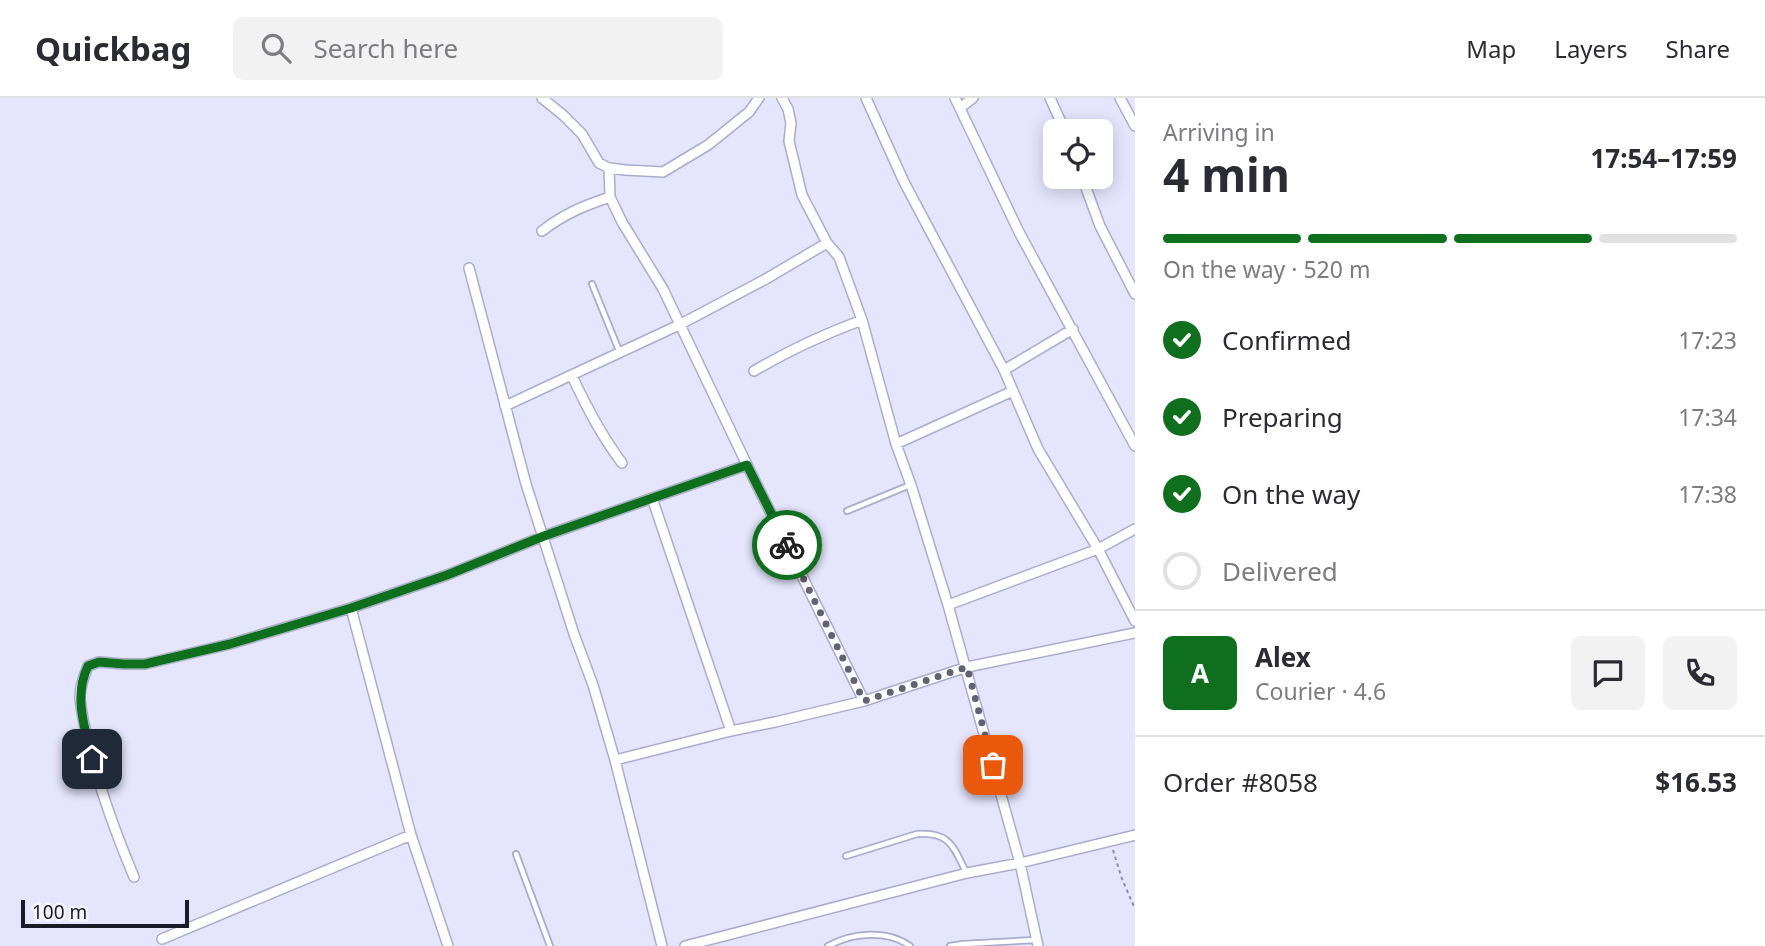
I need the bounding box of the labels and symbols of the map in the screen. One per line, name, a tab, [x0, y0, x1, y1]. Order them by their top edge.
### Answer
courier	[752, 510, 822, 580]
pin	[62, 729, 122, 789]
pin	[963, 735, 1023, 795]
scale bar	[21, 897, 189, 929]

